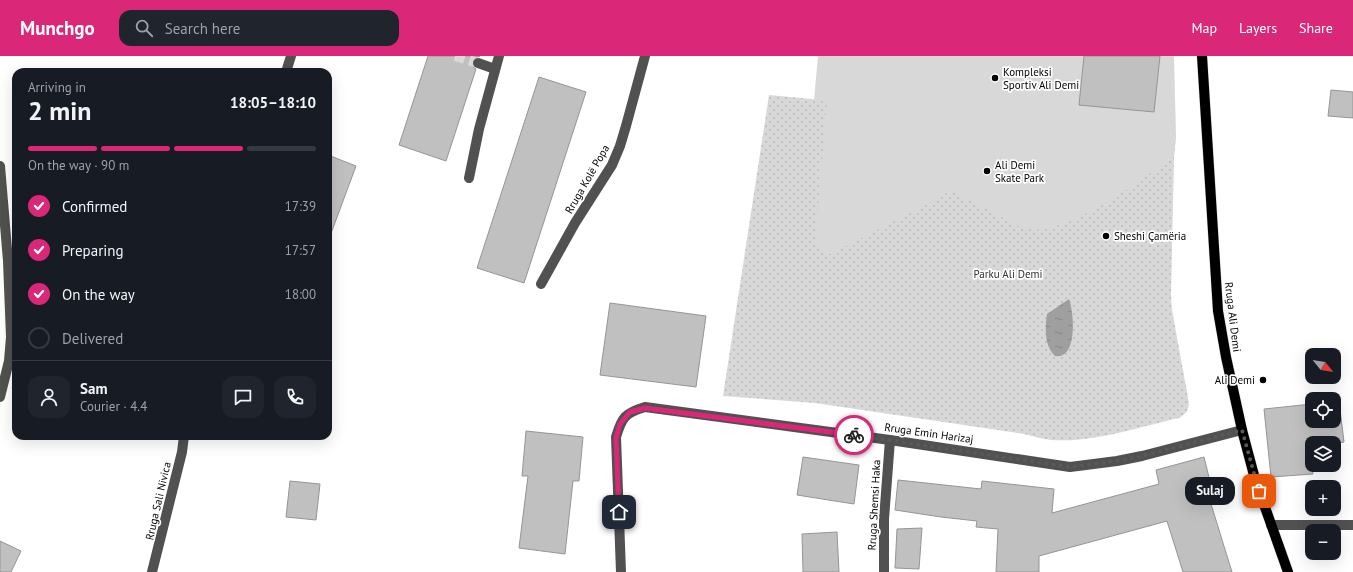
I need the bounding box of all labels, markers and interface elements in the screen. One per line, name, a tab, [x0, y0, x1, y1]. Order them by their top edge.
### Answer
search box	[119, 10, 399, 46]
text: Munchgo	[20, 16, 95, 40]
icon: search	[133, 17, 155, 39]
text: Search here	[165, 19, 240, 38]
text: Map	[1191, 19, 1217, 37]
text: Layers	[1239, 19, 1277, 37]
text: Share	[1299, 19, 1333, 37]
place label: Kompleksi Sportiv Ali Demi	[1003, 65, 1079, 92]
marker: Kompleksi Sportiv Ali Demi	[990, 73, 1000, 83]
text: Arriving in	[28, 79, 86, 96]
text: 18:05–18:10	[230, 93, 316, 112]
text: 2 min	[28, 94, 91, 127]
street label: Rruga Kolë Popa	[562, 142, 612, 216]
text: On the way · 90 m	[28, 157, 129, 174]
place label: Ali Demi Skate Park	[995, 158, 1045, 185]
marker: Ali Demi Skate Park	[982, 166, 992, 176]
icon: check	[28, 195, 50, 217]
text: Confirmed	[62, 197, 127, 216]
text: 17:39	[285, 198, 316, 215]
place label: Sheshi Çamëria	[1114, 229, 1186, 243]
marker: Sheshi Çamëria	[1101, 231, 1111, 241]
icon: check	[28, 239, 50, 261]
text: Preparing	[62, 241, 124, 260]
text: 17:57	[285, 242, 316, 259]
park label: Parku Ali Demi	[974, 267, 1043, 281]
street label: Rruga Ali Demi	[1222, 281, 1244, 353]
icon: check	[28, 283, 50, 305]
text: On the way	[62, 285, 135, 304]
text: 18:00	[285, 286, 316, 303]
text: Delivered	[62, 329, 123, 348]
north arrow	[1305, 348, 1341, 384]
map controls	[1305, 348, 1341, 560]
place label: Ali Demi	[1215, 373, 1255, 387]
marker: Ali Demi	[1258, 375, 1268, 385]
button: person	[28, 376, 70, 418]
button: chat	[222, 376, 264, 418]
button: phone	[274, 376, 316, 418]
text: Sam	[80, 379, 107, 398]
button: locate	[1305, 392, 1341, 428]
text: Courier · 4.4	[80, 398, 147, 415]
courier	[834, 415, 874, 455]
street label: Rruga Emin Harizaj	[883, 420, 975, 446]
icon: bike	[843, 424, 865, 446]
button: layers	[1305, 436, 1341, 472]
street label: Rruga Shemsi Haka	[865, 459, 883, 551]
street label: Rruga Sali Nivica	[142, 461, 174, 541]
pin	[1242, 474, 1276, 508]
callout: Sulaj	[1185, 477, 1235, 505]
icon: bag	[1248, 480, 1270, 502]
button: +	[1305, 480, 1341, 516]
text: Sulaj	[1196, 482, 1224, 499]
pin	[602, 495, 636, 529]
icon: home	[608, 501, 630, 523]
button: −	[1305, 524, 1341, 560]

